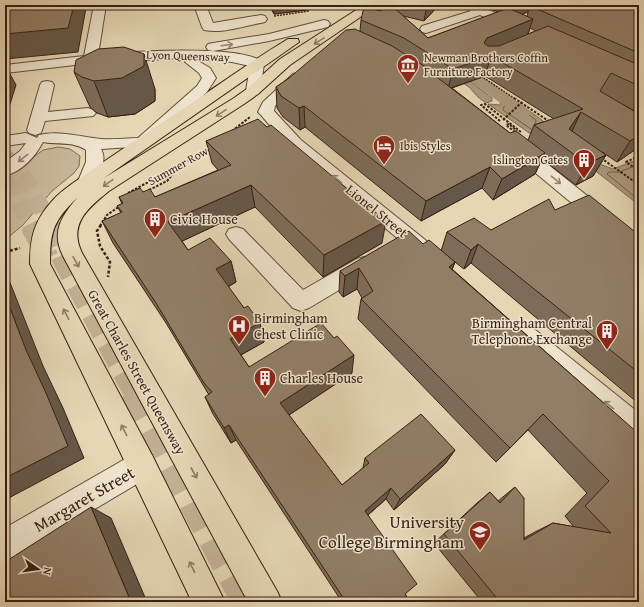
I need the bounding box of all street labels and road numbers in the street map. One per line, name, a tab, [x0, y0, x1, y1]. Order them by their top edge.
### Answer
street label: Lyon Queensway	[146, 46, 230, 65]
street label: Summer Row	[145, 142, 211, 189]
street label: Lionel Street	[342, 180, 412, 242]
street label: Great Charles Street Queensway	[83, 286, 191, 458]
street label: Margaret Street	[29, 460, 139, 538]

